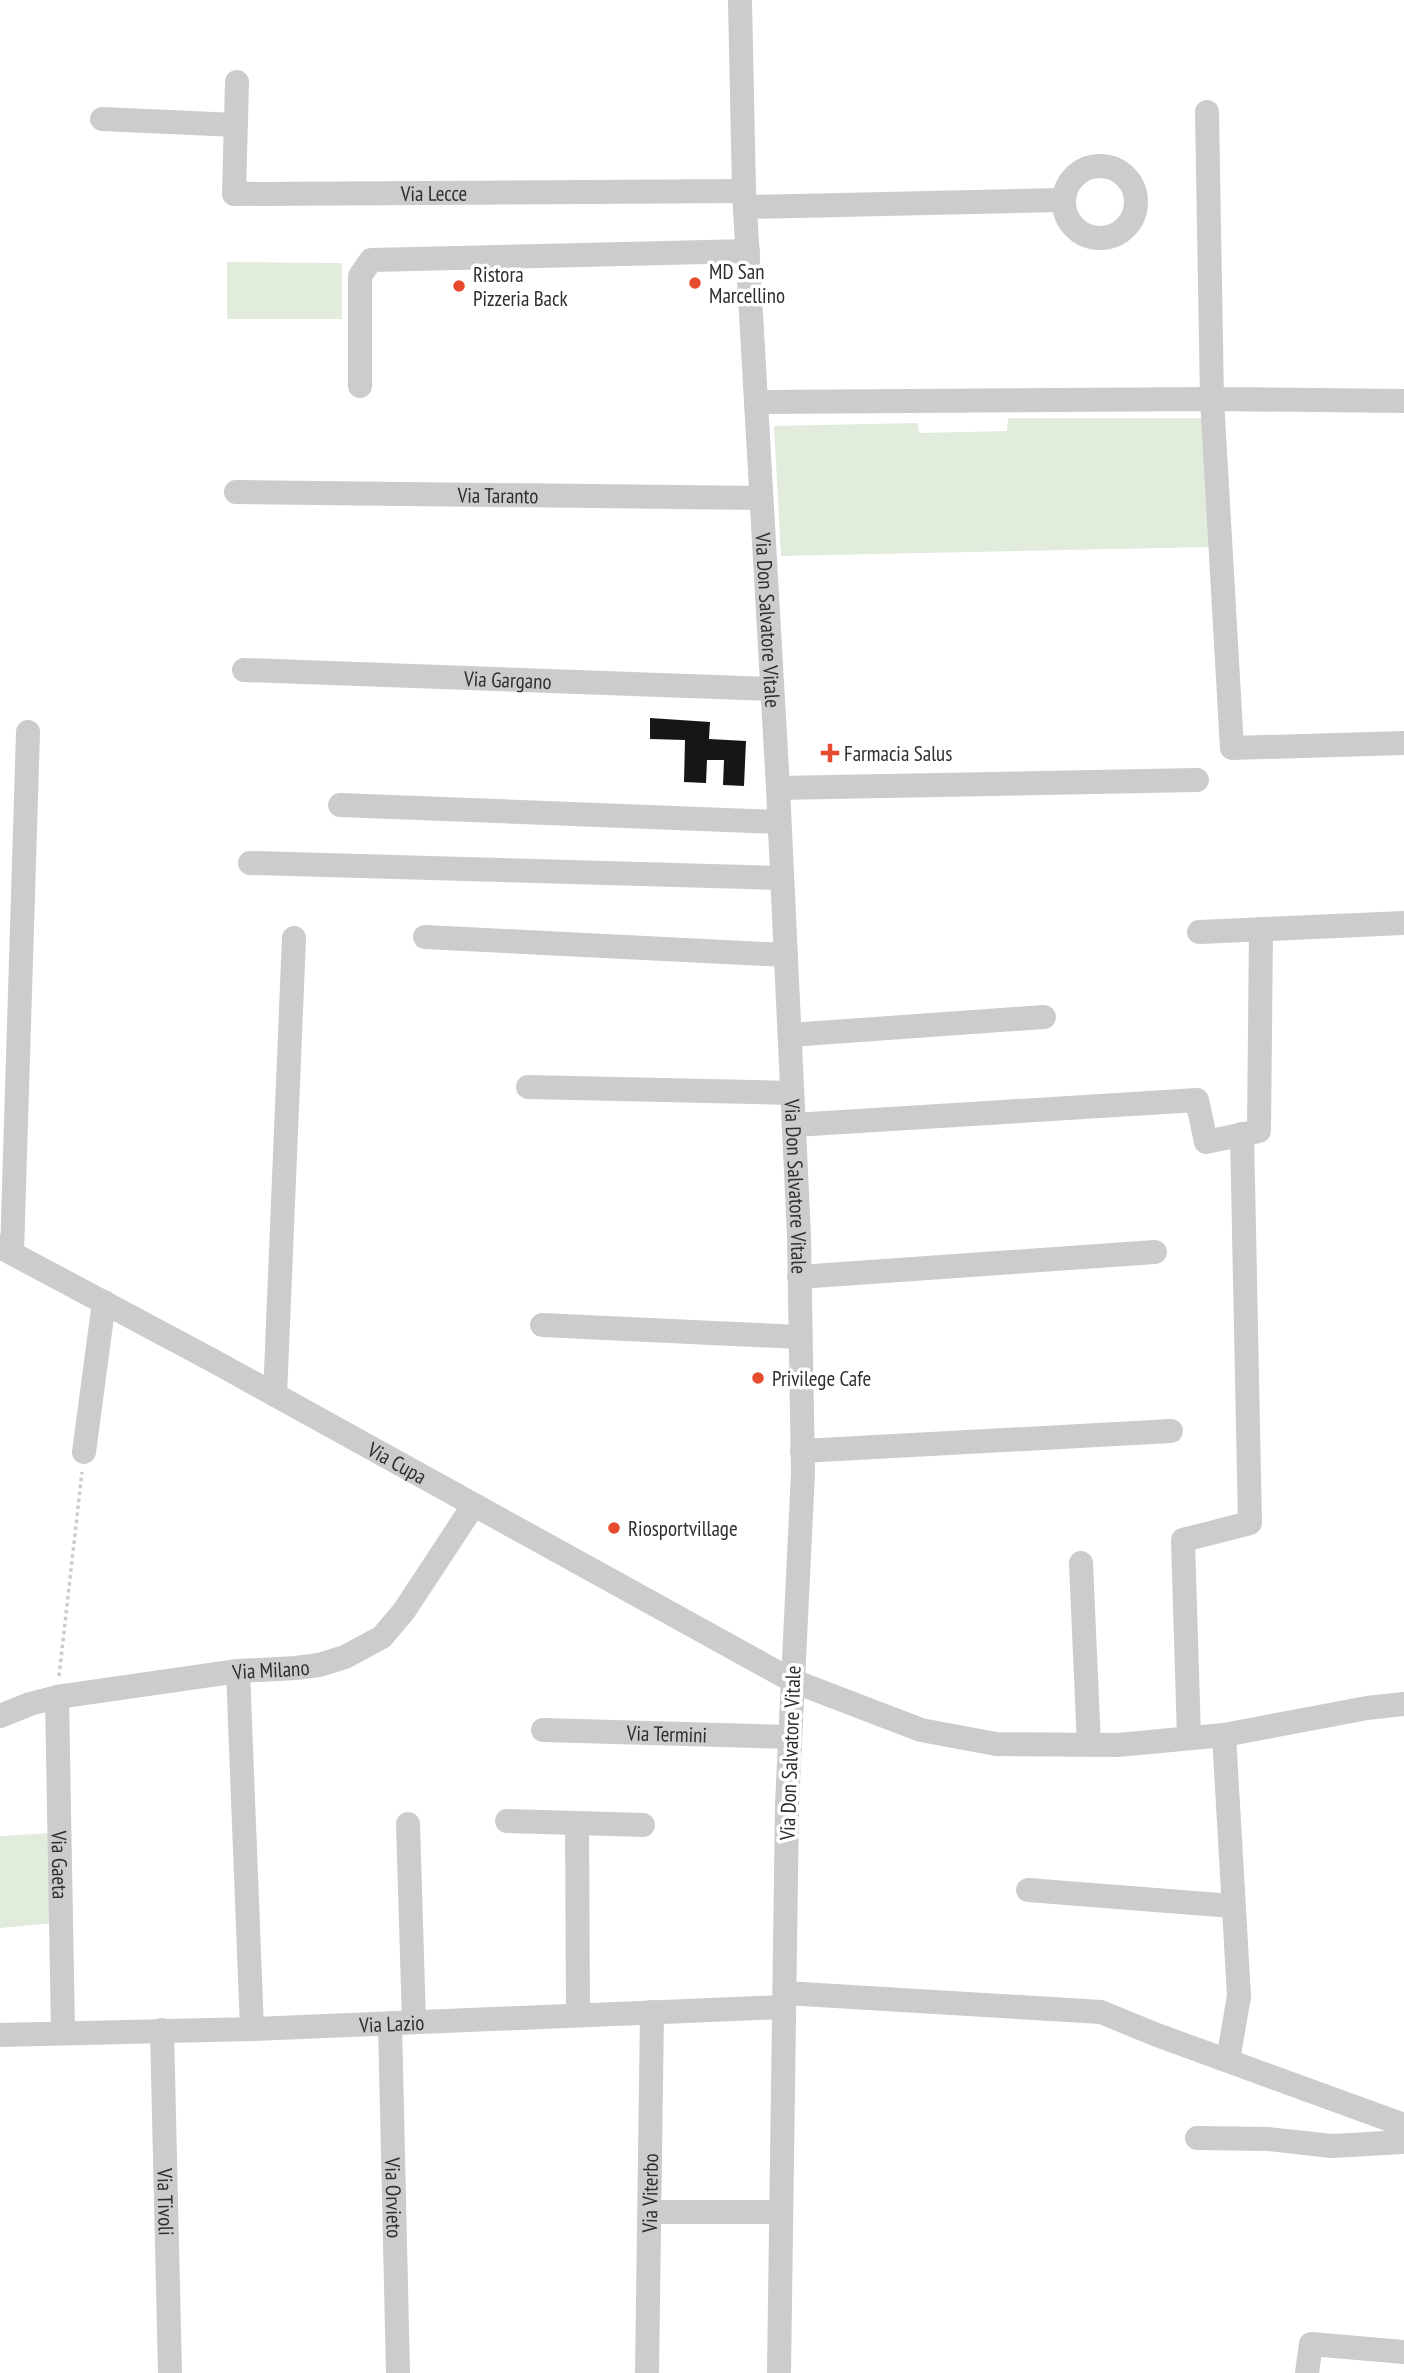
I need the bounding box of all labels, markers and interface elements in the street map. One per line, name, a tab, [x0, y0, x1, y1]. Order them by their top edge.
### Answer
street label: Via Lecce	[400, 179, 467, 207]
place label: MD San Marcellino	[709, 258, 785, 309]
place label: Ristora Pizzeria Back	[473, 261, 568, 312]
marker: MD San Marcellino	[687, 275, 703, 291]
marker: Ristora Pizzeria Back	[451, 278, 467, 294]
street label: Via Taranto	[456, 481, 538, 509]
street label: Via Don Salvatore Vitale	[750, 531, 787, 708]
street label: Via Gargano	[463, 664, 552, 695]
place label: Farmacia Salus	[844, 740, 952, 767]
marker: Farmacia Salus	[822, 745, 838, 761]
street label: Via Don Salvatore Vitale	[779, 1098, 813, 1274]
place label: Privilege Cafe	[772, 1365, 871, 1392]
marker: Privilege Cafe	[750, 1370, 766, 1386]
street label: Via Cupa	[362, 1435, 432, 1490]
place label: Riosportvillage	[628, 1515, 738, 1542]
marker: Riosportvillage	[606, 1520, 622, 1536]
street label: Via Milano	[230, 1653, 311, 1685]
street label: Via Don Salvatore Vitale	[773, 1665, 807, 1842]
street label: Via Termini	[625, 1719, 707, 1748]
street label: Via Gaeta	[46, 1829, 74, 1900]
street label: Via Lazio	[358, 2008, 425, 2038]
street label: Via Viterbo	[635, 2153, 664, 2234]
street label: Via Orvieto	[380, 2156, 408, 2239]
street label: Via Tivoli	[152, 2167, 180, 2236]

